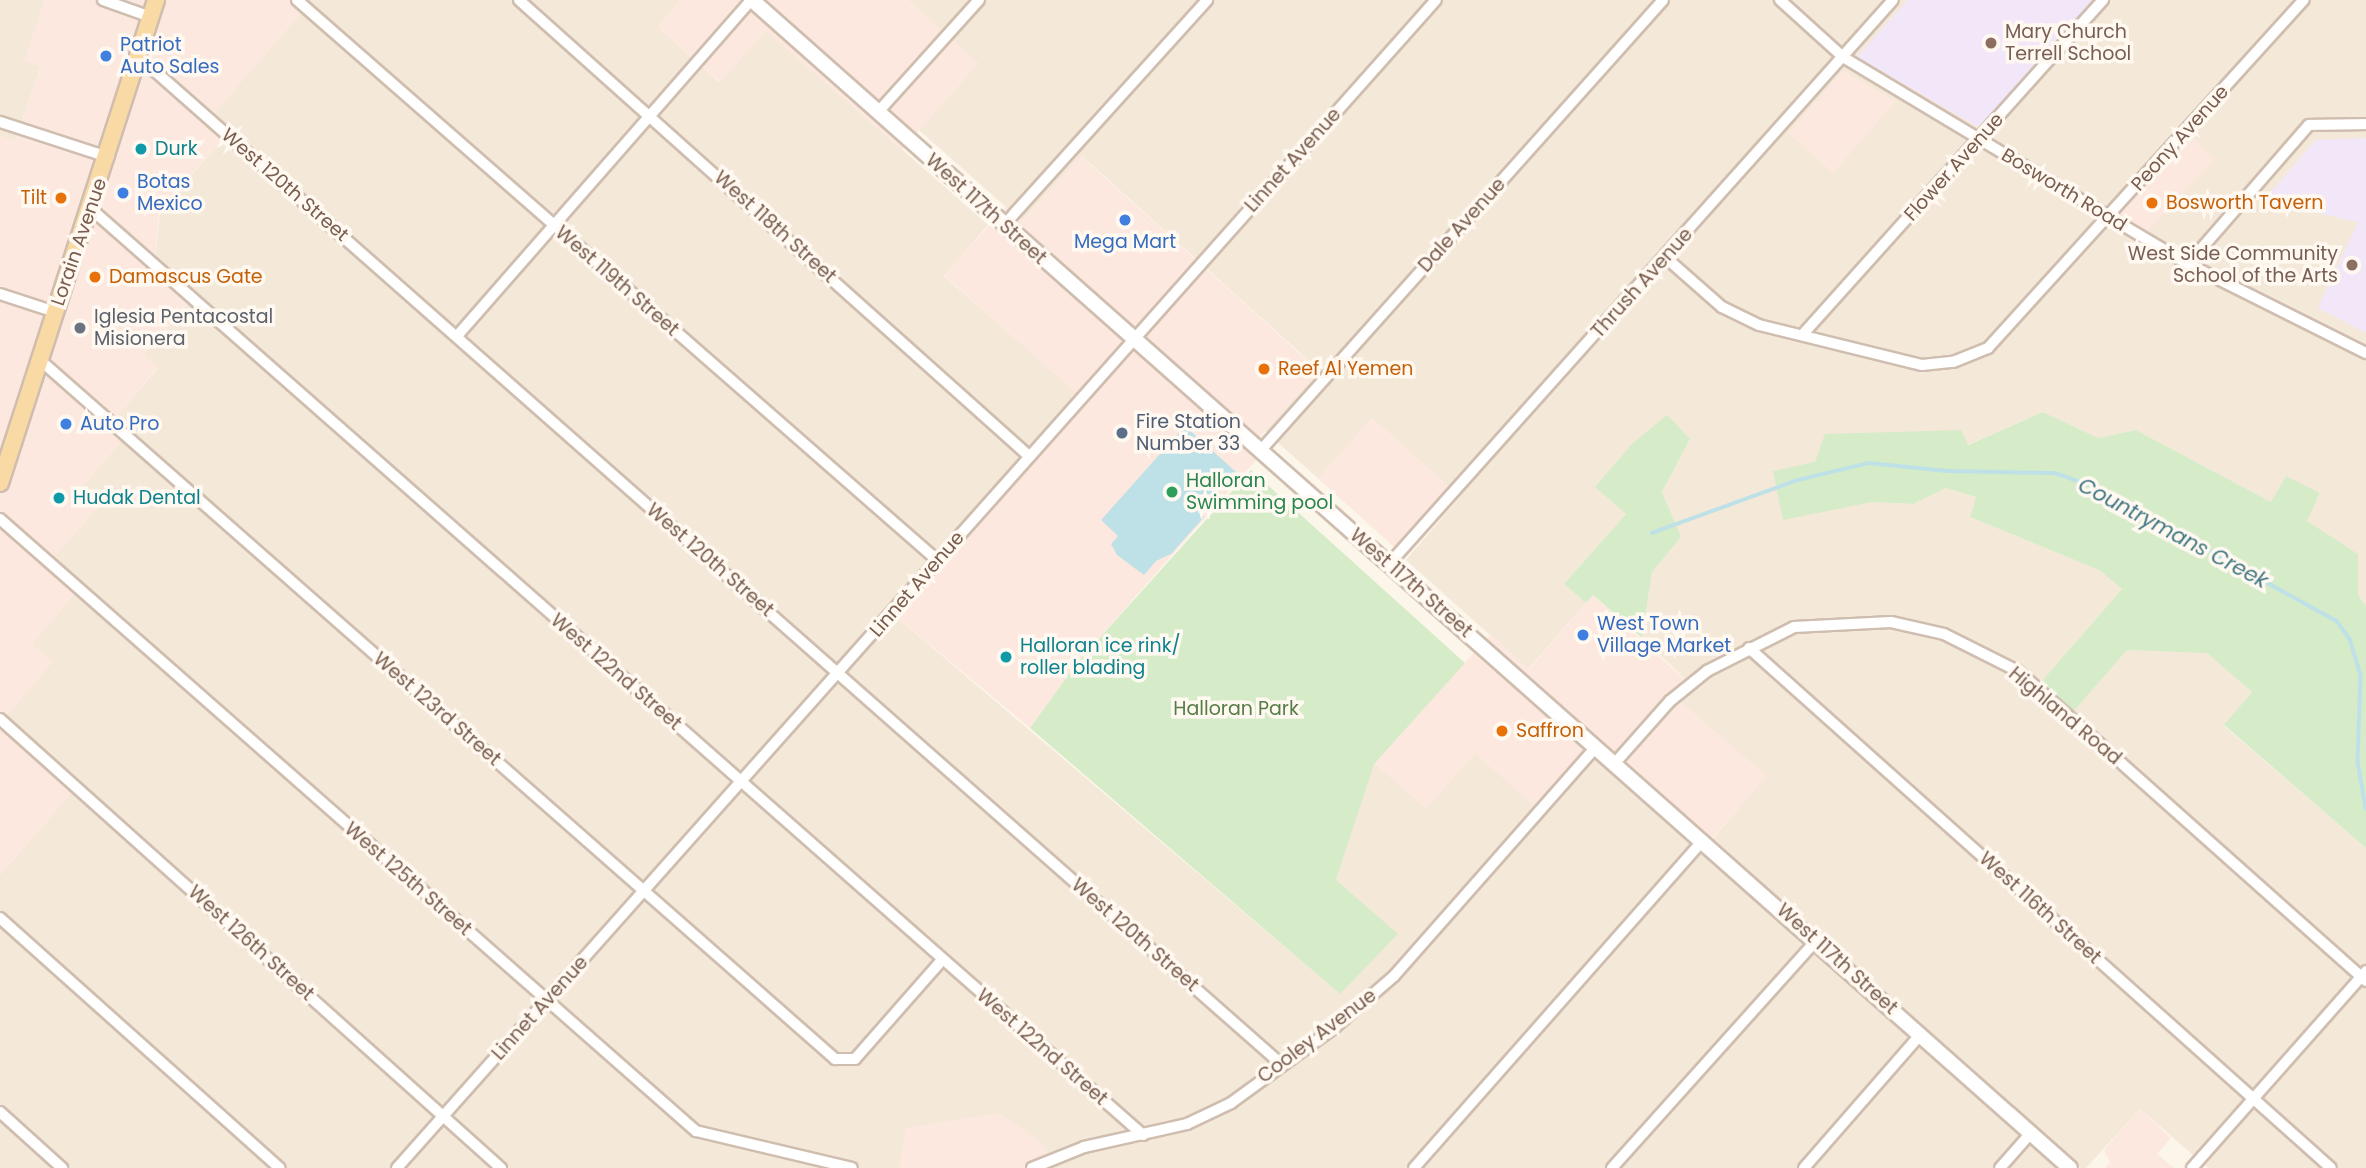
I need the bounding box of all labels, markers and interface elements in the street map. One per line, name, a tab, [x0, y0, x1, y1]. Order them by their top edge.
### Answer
place label: Mary Church Terrell School	[2005, 21, 2131, 65]
place label: Patriot Auto Sales	[120, 34, 219, 78]
marker: Mary Church Terrell School	[1983, 35, 1999, 51]
marker: Patriot Auto Sales	[98, 48, 114, 64]
street label: Peony Avenue	[2127, 81, 2233, 195]
street label: Linnet Avenue	[1240, 103, 1346, 217]
street label: Flower Avenue	[1900, 108, 2008, 226]
street label: West 120th Street	[217, 124, 353, 246]
place label: Durk	[155, 138, 197, 160]
marker: Durk	[133, 141, 149, 157]
street label: Bosworth Road	[1997, 144, 2131, 236]
street label: West 117th Street	[921, 149, 1051, 269]
street label: West 118th Street	[709, 166, 841, 288]
place label: Botas Mexico	[137, 171, 203, 215]
street label: Dale Avenue	[1414, 173, 1510, 277]
street label: Lorain Avenue	[46, 175, 112, 309]
marker: Botas Mexico	[115, 185, 131, 201]
place label: Tilt	[20, 187, 47, 209]
marker: Tilt	[53, 190, 69, 206]
place label: Bosworth Tavern	[2166, 192, 2324, 214]
marker: Bosworth Tavern	[2144, 195, 2160, 211]
marker: Mega Mart	[1117, 212, 1133, 228]
street label: West 119th Street	[551, 221, 683, 341]
street label: Thrush Avenue	[1587, 223, 1697, 343]
place label: Mega Mart	[1074, 231, 1176, 253]
place label: West Side Community School of the Arts	[2128, 243, 2338, 287]
marker: West Side Community School of the Arts	[2344, 257, 2360, 273]
place label: Damascus Gate	[109, 266, 263, 288]
marker: Damascus Gate	[87, 269, 103, 285]
place label: Iglesia Pentacostal Misionera	[94, 306, 273, 350]
marker: Iglesia Pentacostal Misionera	[72, 320, 88, 336]
place label: Reef Al Yemen	[1278, 358, 1413, 380]
marker: Reef Al Yemen	[1256, 361, 1272, 377]
place label: Fire Station Number 33	[1136, 411, 1241, 455]
place label: Auto Pro	[80, 413, 159, 435]
marker: Auto Pro	[58, 416, 74, 432]
marker: Fire Station Number 33	[1114, 425, 1130, 441]
place label: Halloran Swimming pool	[1186, 470, 1333, 514]
water label: Countrymans Creek	[2074, 472, 2272, 594]
marker: Halloran Swimming pool	[1164, 484, 1180, 500]
place label: Hudak Dental	[73, 487, 201, 509]
marker: Hudak Dental	[51, 490, 67, 506]
street label: West 120th Street	[642, 499, 778, 621]
street label: West 117th Street	[1345, 524, 1477, 642]
street label: Linnet Avenue	[865, 527, 969, 641]
street label: West 122nd Street	[546, 609, 686, 735]
place label: West Town Village Market	[1597, 613, 1731, 657]
marker: West Town Village Market	[1575, 627, 1591, 643]
place label: Halloran ice rink/ roller blading	[1020, 635, 1180, 679]
street label: West 123rd Street	[369, 648, 505, 770]
marker: Halloran ice rink/ roller blading	[998, 649, 1014, 665]
street label: Highland Road	[2004, 662, 2126, 770]
park label: Halloran Park	[1173, 698, 1299, 720]
place label: Saffron	[1516, 720, 1584, 742]
marker: Saffron	[1494, 723, 1510, 739]
street label: West 125th Street	[340, 818, 476, 940]
street label: West 116th Street	[1974, 847, 2106, 969]
street label: West 120th Street	[1067, 874, 1203, 996]
street label: West 126th Street	[184, 881, 318, 1005]
street label: West 117th Street	[1772, 899, 1902, 1019]
street label: Linnet Avenue	[487, 951, 593, 1065]
street label: West 122nd Street	[972, 984, 1112, 1110]
street label: Cooley Avenue	[1253, 984, 1381, 1088]

